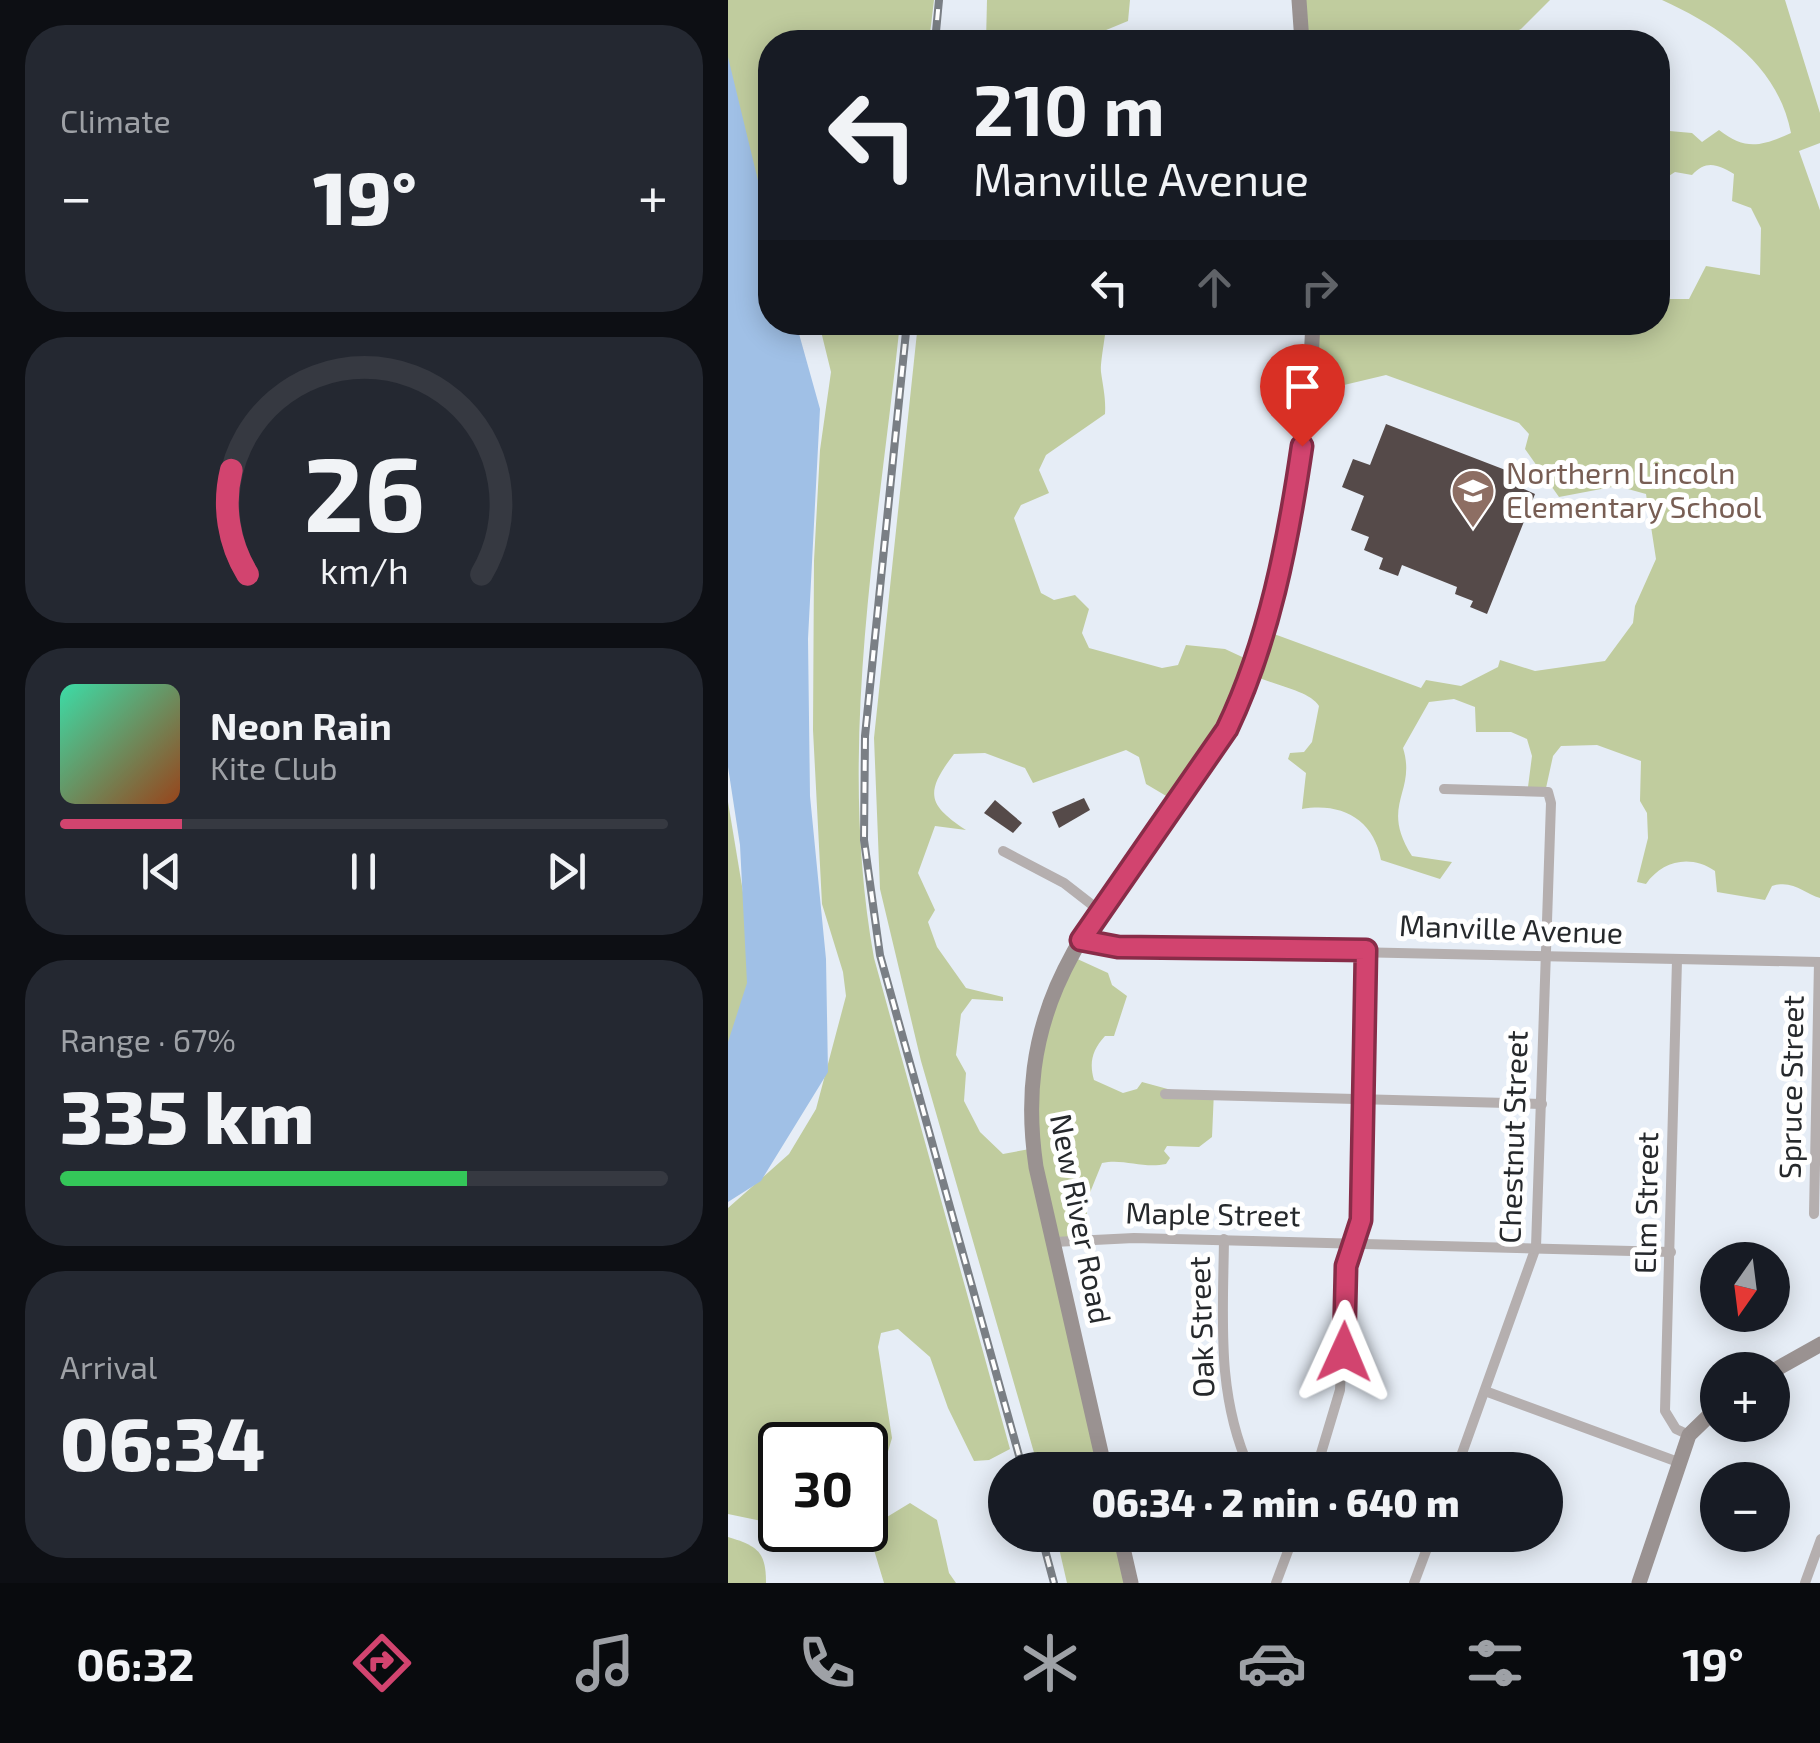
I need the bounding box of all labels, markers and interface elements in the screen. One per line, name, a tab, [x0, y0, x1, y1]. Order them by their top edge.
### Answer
text: 210 m	[973, 66, 1165, 150]
icon: left	[808, 70, 938, 200]
text: Climate	[60, 101, 171, 139]
text: 19°	[313, 150, 417, 240]
text: Manville Avenue	[973, 151, 1309, 205]
text: −	[60, 162, 92, 228]
text: +	[638, 162, 668, 228]
icon: left	[1082, 260, 1137, 315]
icon: ahead	[1187, 260, 1242, 315]
icon: right	[1292, 260, 1347, 315]
pin	[1260, 344, 1345, 447]
icon: arrive	[1275, 359, 1330, 414]
text: 26	[303, 428, 425, 553]
place label: Northern Lincoln Elementary School	[1506, 454, 1761, 524]
school or university icon: Northern Lincoln Elementary School	[1450, 468, 1496, 529]
text: km/h	[320, 548, 408, 591]
text: Neon Rain	[210, 702, 392, 748]
text: Kite Club	[210, 748, 338, 786]
icon: previous	[134, 844, 189, 899]
icon: pause	[336, 844, 391, 899]
icon: next	[539, 844, 594, 899]
street label: Manville Avenue	[1399, 906, 1624, 950]
street label: Spruce Street	[1770, 995, 1810, 1179]
text: Range · 67%	[60, 1020, 236, 1058]
street label: Chestnut Street	[1490, 1030, 1534, 1244]
text: 335 km	[60, 1069, 314, 1159]
street label: New River Road	[1044, 1111, 1120, 1327]
street label: Elm Street	[1626, 1132, 1664, 1274]
street label: Maple Street	[1125, 1193, 1301, 1233]
north arrow	[1700, 1242, 1790, 1332]
map controls	[1700, 1242, 1790, 1552]
street label: Oak Street	[1180, 1256, 1220, 1398]
position arrow	[1292, 1300, 1396, 1404]
text: Arrival	[60, 1347, 157, 1385]
button: +	[1700, 1352, 1790, 1442]
text: 06:34	[60, 1396, 265, 1486]
speed limit sign: 30	[758, 1422, 888, 1552]
button: −	[1700, 1462, 1790, 1552]
text: 06:34 · 2 min · 640 m	[1091, 1479, 1460, 1525]
icon: directions	[347, 1628, 417, 1698]
icon: music	[570, 1628, 640, 1698]
icon: phone	[792, 1628, 862, 1698]
icon: climate	[1015, 1628, 1085, 1698]
icon: car	[1237, 1628, 1307, 1698]
icon: filters	[1460, 1628, 1530, 1698]
text: 06:32	[76, 1636, 194, 1690]
text: 19°	[1682, 1636, 1744, 1690]

